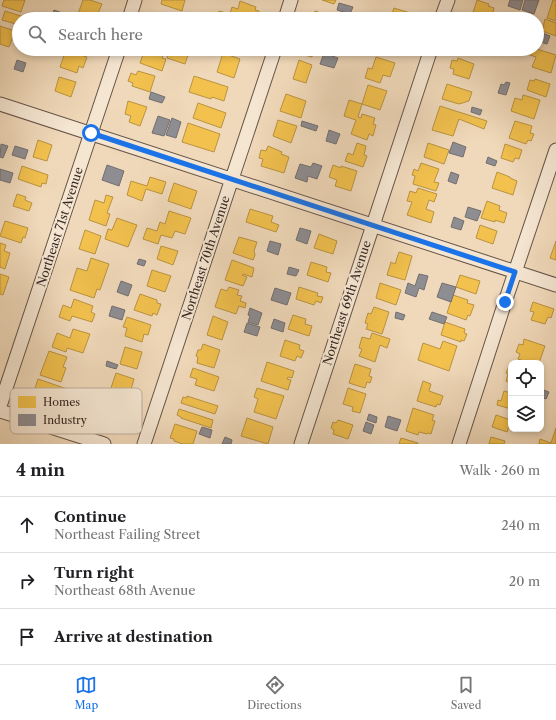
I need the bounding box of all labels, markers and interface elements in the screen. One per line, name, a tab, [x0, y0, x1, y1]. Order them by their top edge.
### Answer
search box	[12, 12, 544, 56]
icon: search	[26, 23, 48, 45]
text: Search here	[58, 25, 143, 44]
route start	[82, 124, 100, 142]
street label: Northeast 71st Avenue	[33, 165, 86, 289]
street label: Northeast 70th Avenue	[178, 193, 233, 322]
street label: Northeast 69th Avenue	[319, 238, 374, 367]
route end	[496, 293, 514, 311]
map controls	[508, 360, 544, 432]
button: locate	[508, 360, 544, 396]
legend	[10, 388, 142, 434]
text: Homes	[43, 395, 80, 409]
button: layers	[508, 396, 544, 432]
text: Industry	[43, 413, 88, 427]
text: 4 min	[16, 460, 65, 480]
text: Walk · 260 m	[459, 462, 540, 478]
text: Continue	[54, 507, 126, 526]
icon: ahead	[16, 514, 38, 536]
text: 240 m	[501, 517, 540, 533]
text: Northeast Failing Street	[54, 526, 200, 542]
text: Turn right	[54, 563, 134, 582]
icon: right	[16, 570, 38, 592]
text: 20 m	[509, 573, 540, 589]
text: Northeast 68th Avenue	[54, 582, 196, 598]
icon: arrive	[16, 626, 38, 648]
text: Arrive at destination	[54, 627, 213, 646]
tab: Map	[75, 674, 98, 712]
tab: Directions	[247, 674, 302, 712]
tab: Saved	[451, 674, 481, 712]

